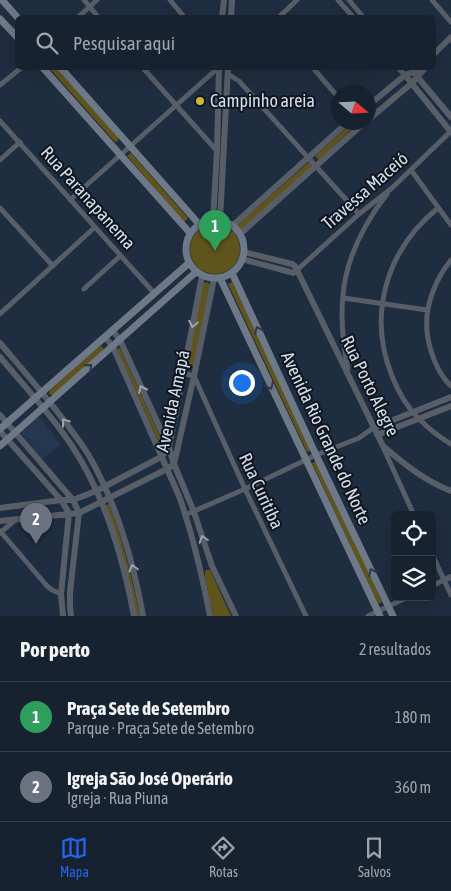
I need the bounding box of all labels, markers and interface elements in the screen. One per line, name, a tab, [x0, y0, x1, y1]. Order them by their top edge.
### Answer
search box	[15, 15, 436, 70]
icon: search	[33, 29, 61, 57]
text: Pesquisar aqui	[73, 32, 175, 54]
north arrow	[331, 85, 376, 130]
place label: Campinho areia	[210, 90, 315, 111]
marker: Campinho areia	[194, 95, 206, 107]
street label: Rua Paranapanema	[37, 142, 140, 253]
street label: Travessa Maceió	[317, 148, 412, 234]
pin: 1	[199, 210, 231, 251]
one-way arrow	[188, 319, 198, 328]
one-way arrow	[254, 326, 265, 335]
street label: Rua Porto Alegre	[337, 332, 404, 440]
street label: Avenida Amapá	[151, 348, 194, 454]
street label: Avenida Rio Grande do Norte	[277, 348, 376, 527]
one-way arrow	[84, 364, 93, 373]
your location	[229, 370, 255, 396]
one-way arrow	[264, 380, 274, 389]
one-way arrow	[138, 385, 148, 394]
one-way arrow	[62, 418, 71, 428]
street label: Rua Curitiba	[235, 450, 288, 532]
pin: 2	[20, 503, 52, 544]
map controls	[391, 511, 436, 601]
button: locate	[391, 511, 436, 556]
one-way arrow	[199, 535, 209, 544]
button: layers	[391, 556, 436, 601]
one-way arrow	[128, 564, 139, 573]
one-way arrow	[368, 568, 379, 577]
text: Por perto	[20, 637, 90, 661]
text: 2 resultados	[359, 640, 431, 658]
text: Praça Sete de Setembro	[67, 697, 230, 719]
text: 1	[32, 708, 40, 726]
text: 180 m	[395, 708, 431, 726]
text: Parque · Praça Sete de Setembro	[67, 719, 254, 737]
text: Igreja São José Operário	[67, 767, 233, 789]
text: 2	[32, 778, 40, 796]
text: 360 m	[395, 778, 431, 796]
text: Igreja · Rua Piuna	[67, 789, 168, 807]
tab: Mapa	[60, 834, 89, 880]
tab: Rotas	[209, 834, 238, 880]
tab: Salvos	[358, 834, 391, 880]

